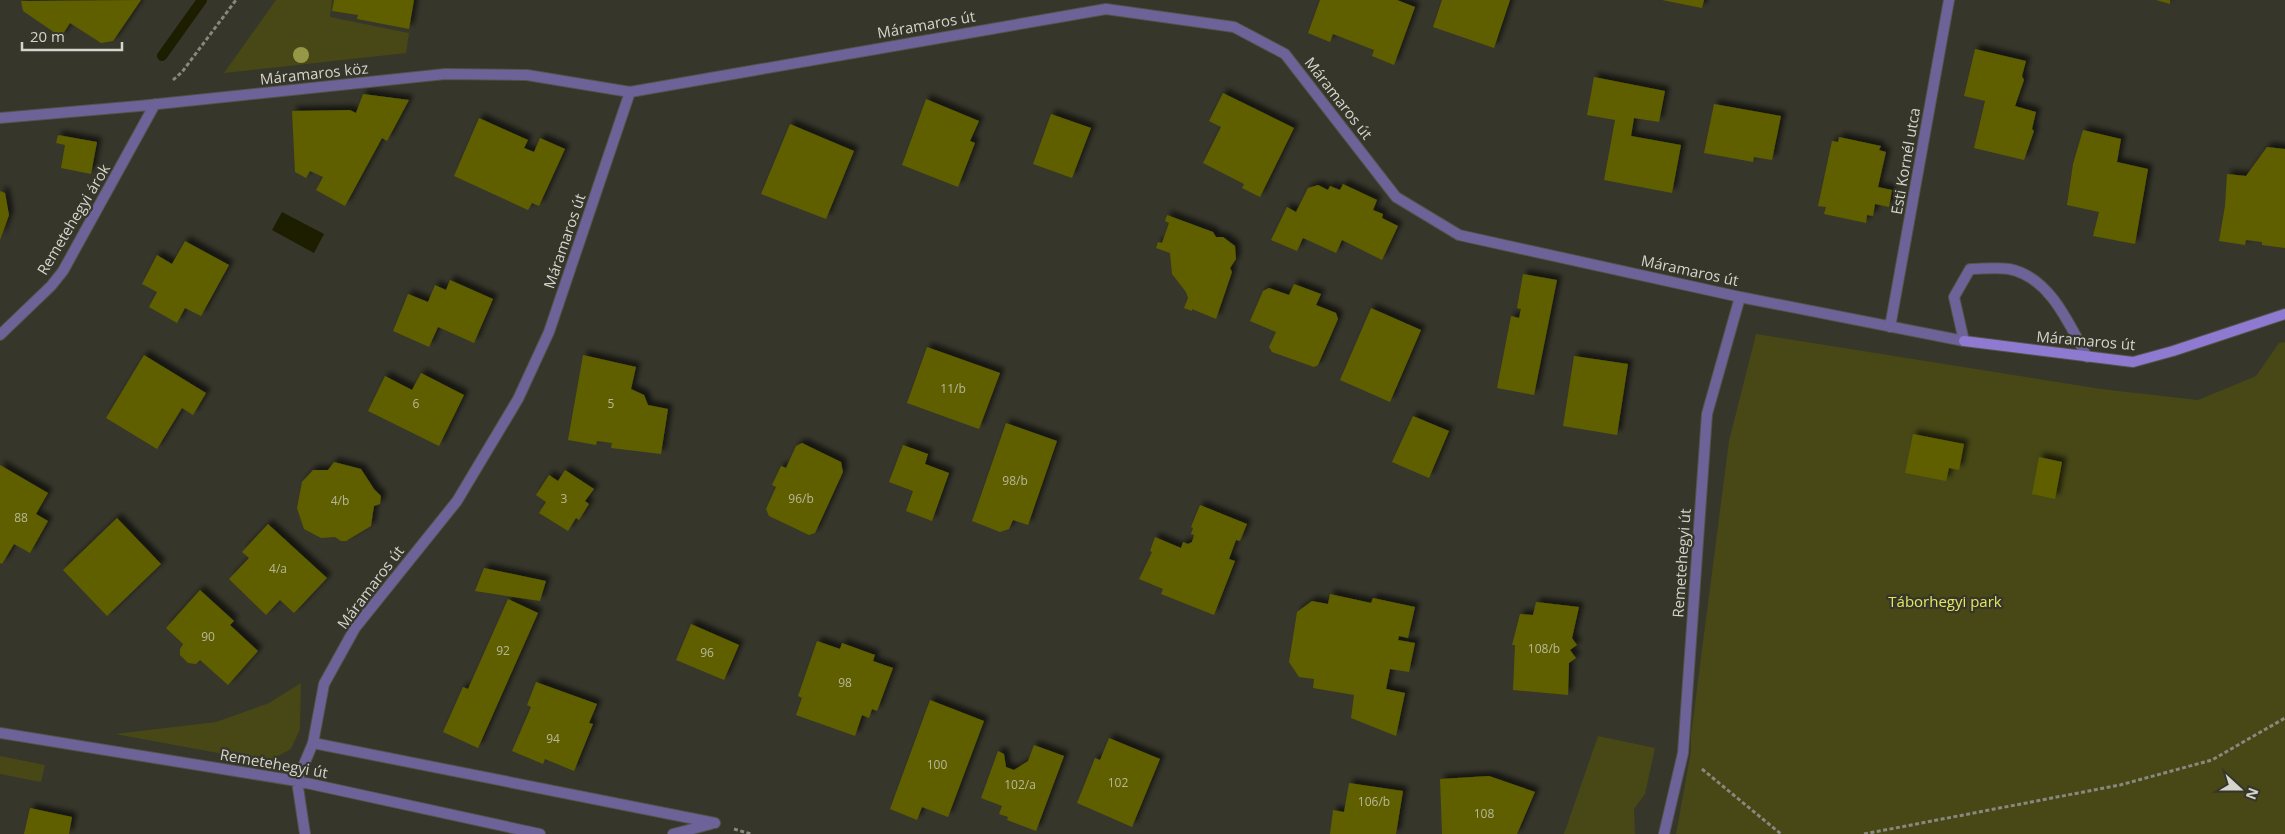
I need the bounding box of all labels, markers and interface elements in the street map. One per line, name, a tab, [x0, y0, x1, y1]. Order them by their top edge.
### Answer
street label: Máramaros út	[875, 6, 977, 42]
scale bar	[22, 20, 122, 52]
text: 20 m	[30, 26, 65, 46]
street label: Máramaros út	[1301, 53, 1377, 143]
street label: Máramaros köz	[259, 57, 369, 89]
street label: Esti Kornél utca	[1886, 106, 1924, 216]
street label: Remetehegyi árok	[32, 160, 114, 278]
street label: Máramaros út	[538, 191, 590, 291]
street label: Máramaros út	[1639, 250, 1741, 290]
street label: Máramaros út	[2036, 326, 2136, 354]
house number: 11/b	[940, 380, 966, 397]
house number: 6	[413, 395, 420, 412]
house number: 5	[608, 395, 615, 412]
house number: 98/b	[1002, 472, 1028, 489]
house number: 3	[561, 490, 568, 507]
house number: 96/b	[788, 490, 814, 507]
house number: 4/b	[331, 492, 349, 509]
street label: Remetehegyi út	[1667, 508, 1695, 618]
house number: 88	[14, 509, 28, 526]
street label: Máramaros út	[332, 541, 408, 633]
house number: 4/a	[269, 560, 287, 577]
park label: Táborhegyi park	[1888, 591, 2002, 611]
house number: 90	[201, 628, 215, 645]
house number: 108/b	[1528, 640, 1560, 657]
house number: 92	[496, 642, 510, 659]
house number: 96	[700, 644, 714, 661]
house number: 98	[838, 674, 852, 691]
house number: 94	[546, 730, 560, 747]
street label: Remetehegyi út	[218, 744, 330, 782]
house number: 100	[927, 756, 947, 773]
north arrow	[2215, 764, 2265, 814]
house number: 102	[1108, 774, 1128, 791]
house number: 102/a	[1004, 776, 1036, 793]
text: N	[2242, 785, 2264, 803]
house number: 106/b	[1358, 793, 1390, 810]
house number: 108	[1474, 805, 1494, 822]

